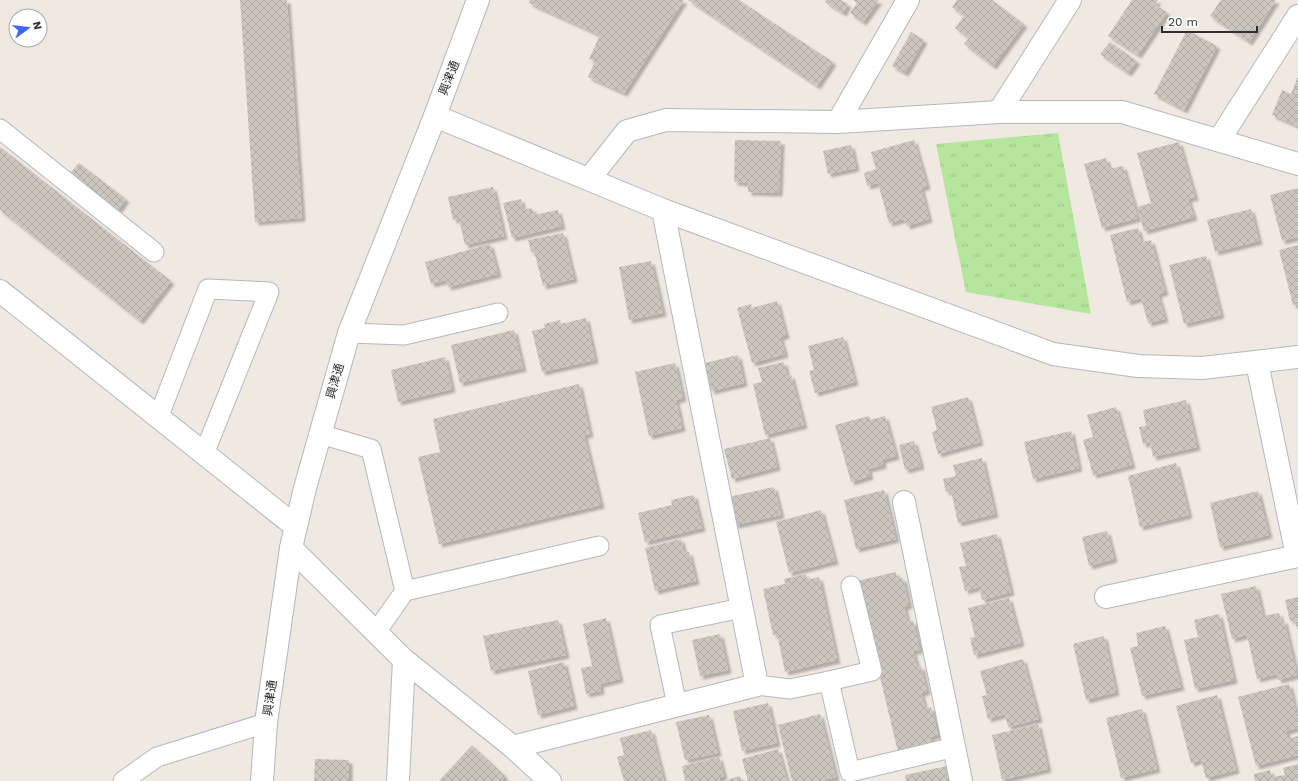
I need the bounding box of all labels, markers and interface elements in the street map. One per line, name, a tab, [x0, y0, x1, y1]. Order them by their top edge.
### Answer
north arrow	[8, 8, 48, 48]
scale bar	[1162, 8, 1257, 34]
text: 20 m	[1168, 15, 1198, 29]
text: N	[30, 20, 45, 31]
street label: 興津通	[436, 59, 462, 97]
street label: 興津通	[323, 362, 347, 400]
street label: 興津通	[261, 679, 279, 717]

